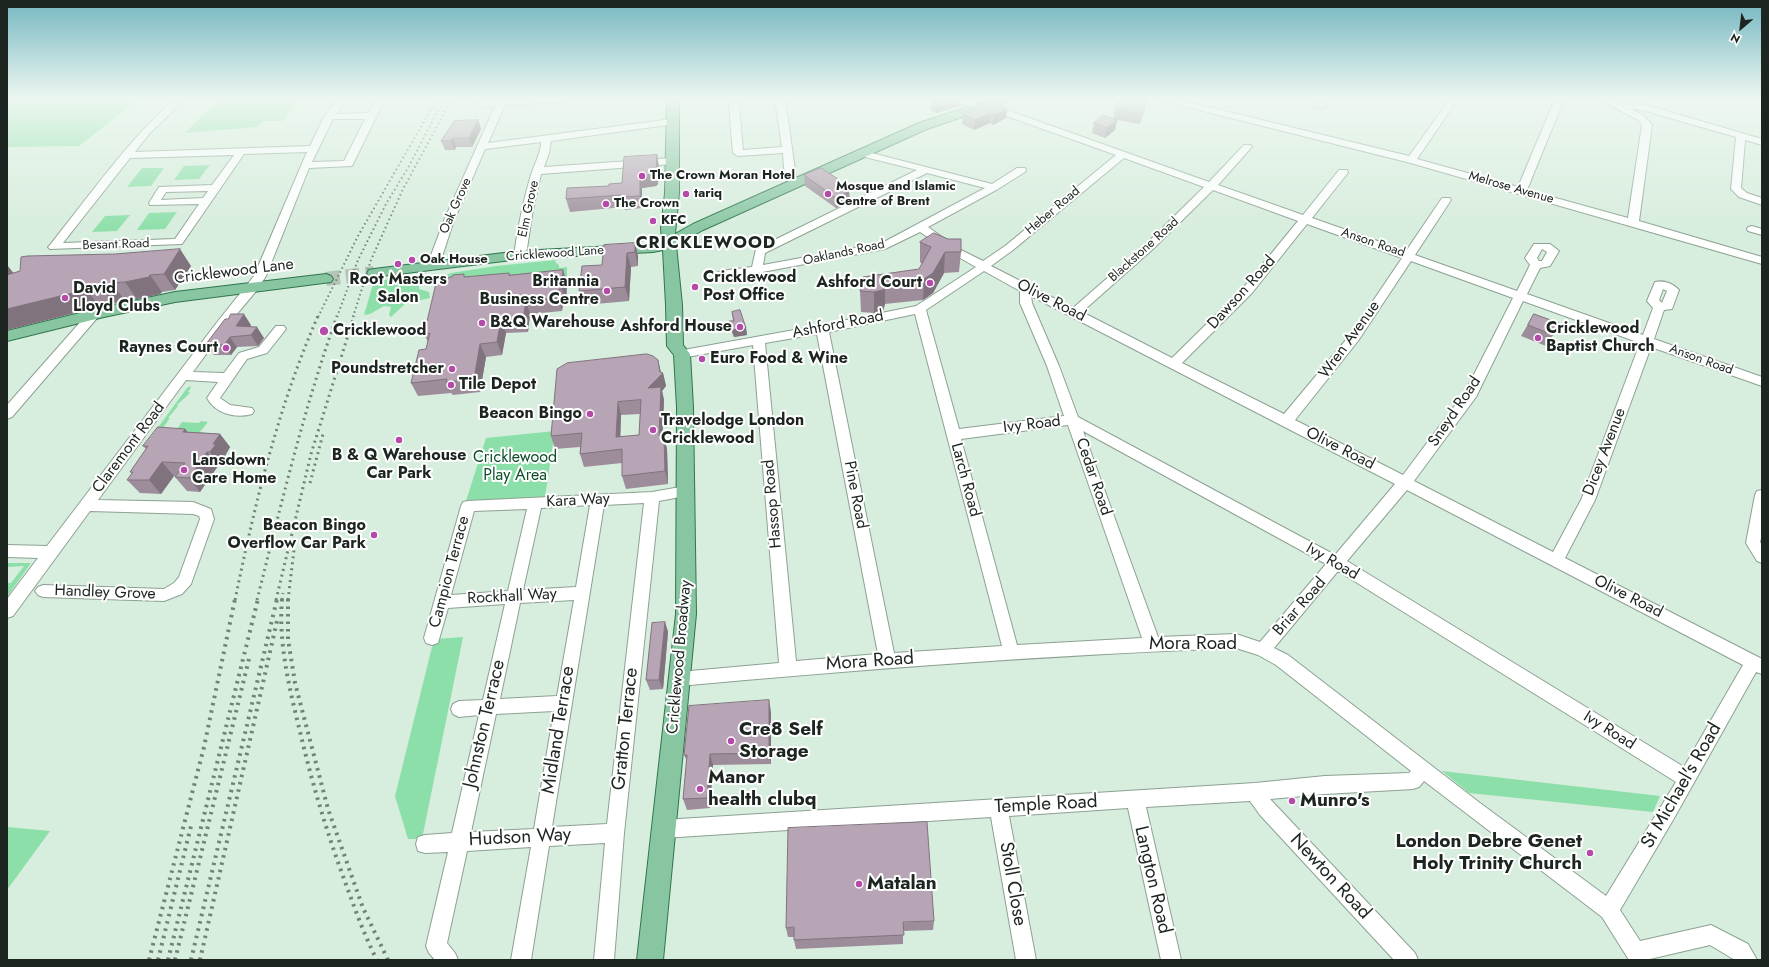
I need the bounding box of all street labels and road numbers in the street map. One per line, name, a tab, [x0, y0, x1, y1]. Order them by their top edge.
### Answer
street label: Melrose Avenue	[1467, 168, 1555, 208]
street label: Oak Grove	[437, 176, 475, 236]
street label: Elm Grove	[515, 179, 543, 239]
street label: Heber Road	[1023, 184, 1083, 238]
street label: Blackstone Road	[1106, 214, 1182, 286]
street label: Anson Road	[1339, 225, 1407, 261]
street label: Besant Road	[82, 236, 150, 254]
street label: Oaklands Road	[802, 237, 886, 269]
street label: Cricklewood Lane	[506, 243, 604, 265]
street label: Dawson Road	[1204, 252, 1280, 334]
street label: Cricklewood Lane	[173, 255, 295, 289]
street label: Olive Road	[1013, 275, 1089, 327]
street label: Wren Avenue	[1315, 297, 1385, 383]
street label: Ashford Road	[791, 307, 885, 343]
street label: Anson Road	[1667, 341, 1735, 379]
street label: Sneyd Road	[1424, 373, 1486, 451]
street label: Claremont Road	[89, 399, 169, 497]
street label: Dicey Avenue	[1579, 405, 1631, 499]
street label: Ivy Road	[1002, 412, 1062, 438]
street label: Olive Road	[1302, 423, 1378, 475]
street label: Cedar Road	[1071, 436, 1115, 518]
street label: Larch Road	[946, 441, 984, 519]
street label: Hassop Road	[760, 459, 786, 549]
street label: Pine Road	[839, 459, 871, 531]
street label: Kara Way	[546, 490, 610, 512]
street label: Campion Terrace	[426, 514, 474, 630]
street label: Ivy Road	[1302, 539, 1362, 585]
street label: Olive Road	[1590, 571, 1666, 623]
street label: Briar Road	[1269, 574, 1331, 640]
street label: Cricklewood Broadway	[664, 579, 696, 735]
street label: Handley Grove	[54, 582, 156, 604]
street label: Rockhall Way	[467, 585, 557, 609]
street label: Mora Road	[1149, 633, 1237, 655]
street label: Mora Road	[825, 648, 915, 676]
street label: Johnston Terrace	[459, 658, 511, 790]
street label: Midland Terrace	[538, 665, 580, 795]
street label: Gratton Terrace	[608, 666, 644, 792]
street label: Ivy Road	[1579, 708, 1639, 754]
street label: St Michael's Road	[1637, 719, 1727, 853]
street label: Temple Road	[994, 791, 1098, 819]
street label: Hudson Way	[468, 824, 572, 852]
street label: Langton Road	[1129, 824, 1175, 936]
street label: Newton Road	[1285, 829, 1375, 925]
street label: Stoll Close	[993, 840, 1031, 928]

